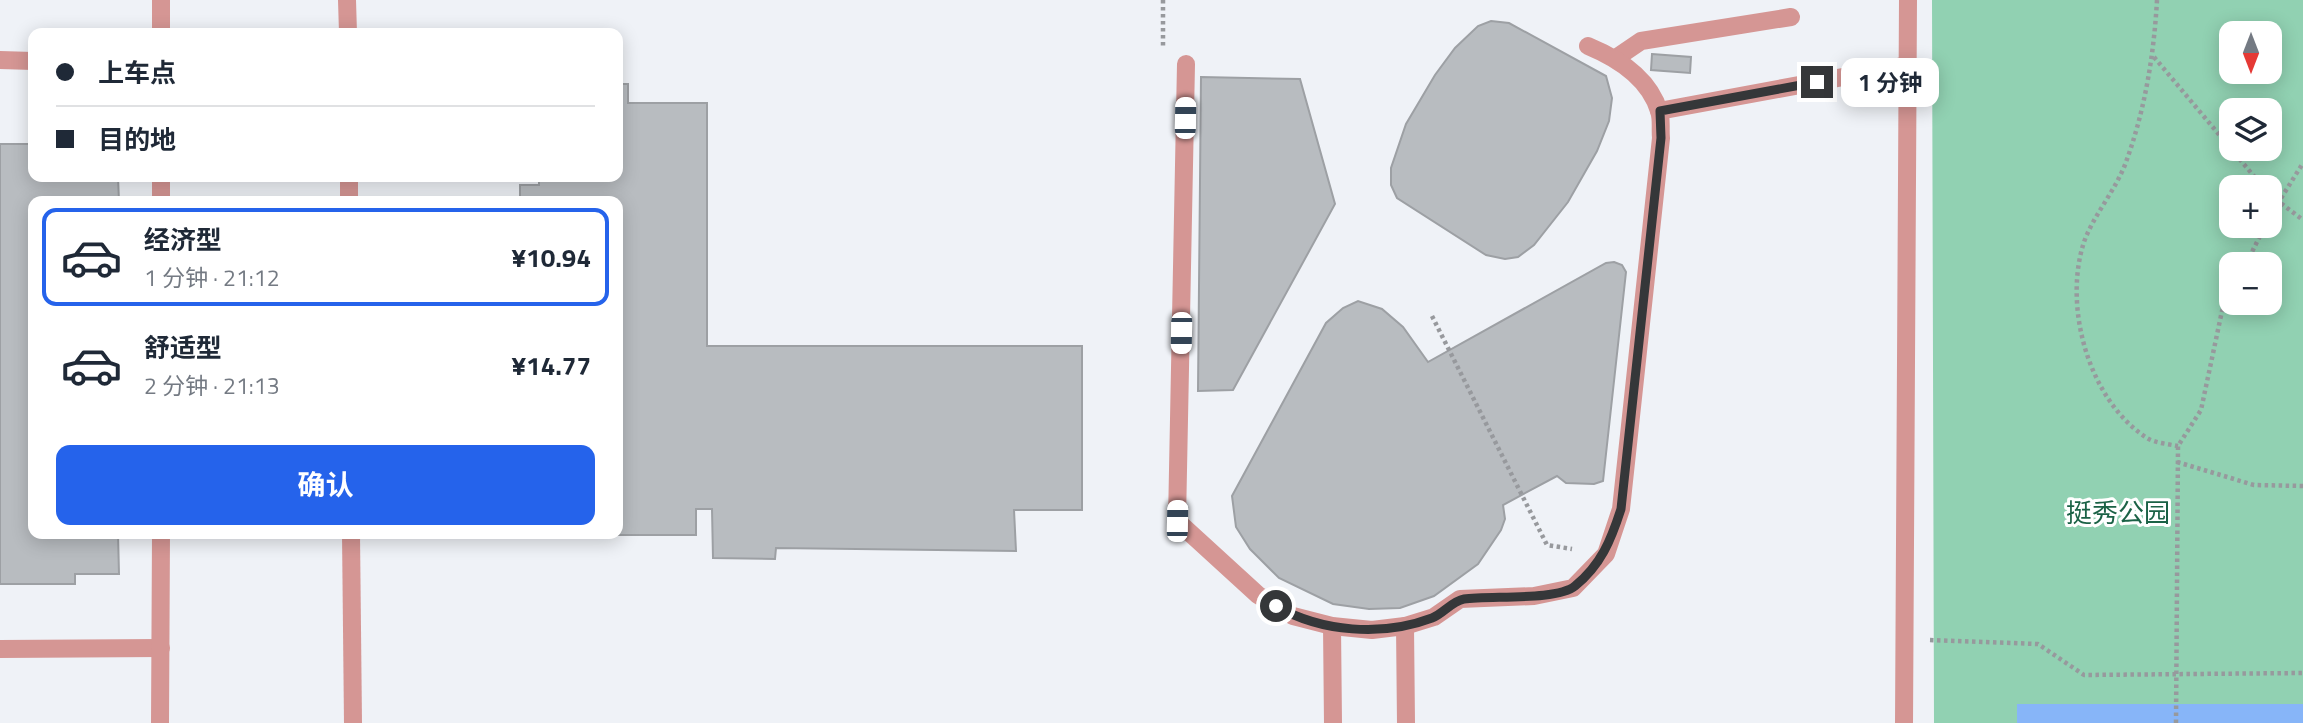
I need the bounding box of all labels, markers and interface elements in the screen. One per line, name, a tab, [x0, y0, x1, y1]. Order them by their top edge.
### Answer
north arrow	[2219, 21, 2282, 84]
map controls	[2219, 21, 2282, 315]
text: 上车点	[98, 53, 176, 92]
callout: 1 分钟	[1842, 57, 1940, 106]
text: 1 分钟	[1858, 65, 1922, 100]
route end	[1801, 66, 1833, 98]
car	[1175, 97, 1196, 139]
button: layers	[2219, 98, 2282, 161]
text: 目的地	[98, 120, 176, 159]
button: +	[2219, 175, 2282, 238]
text: 经济型	[144, 220, 222, 259]
icon: car	[60, 226, 123, 289]
text: ¥10.94	[512, 238, 591, 277]
button: −	[2219, 252, 2282, 315]
text: 1 分钟 · 21:12	[144, 260, 280, 295]
car	[1171, 312, 1192, 354]
text: 舒适型	[144, 328, 222, 367]
icon: car	[60, 334, 123, 397]
text: ¥14.77	[512, 346, 591, 385]
text: 2 分钟 · 21:13	[144, 368, 280, 403]
button: 确认	[56, 445, 595, 525]
park label: 挺秀公园	[2066, 493, 2170, 532]
car	[1167, 500, 1188, 542]
route start	[1260, 590, 1292, 622]

